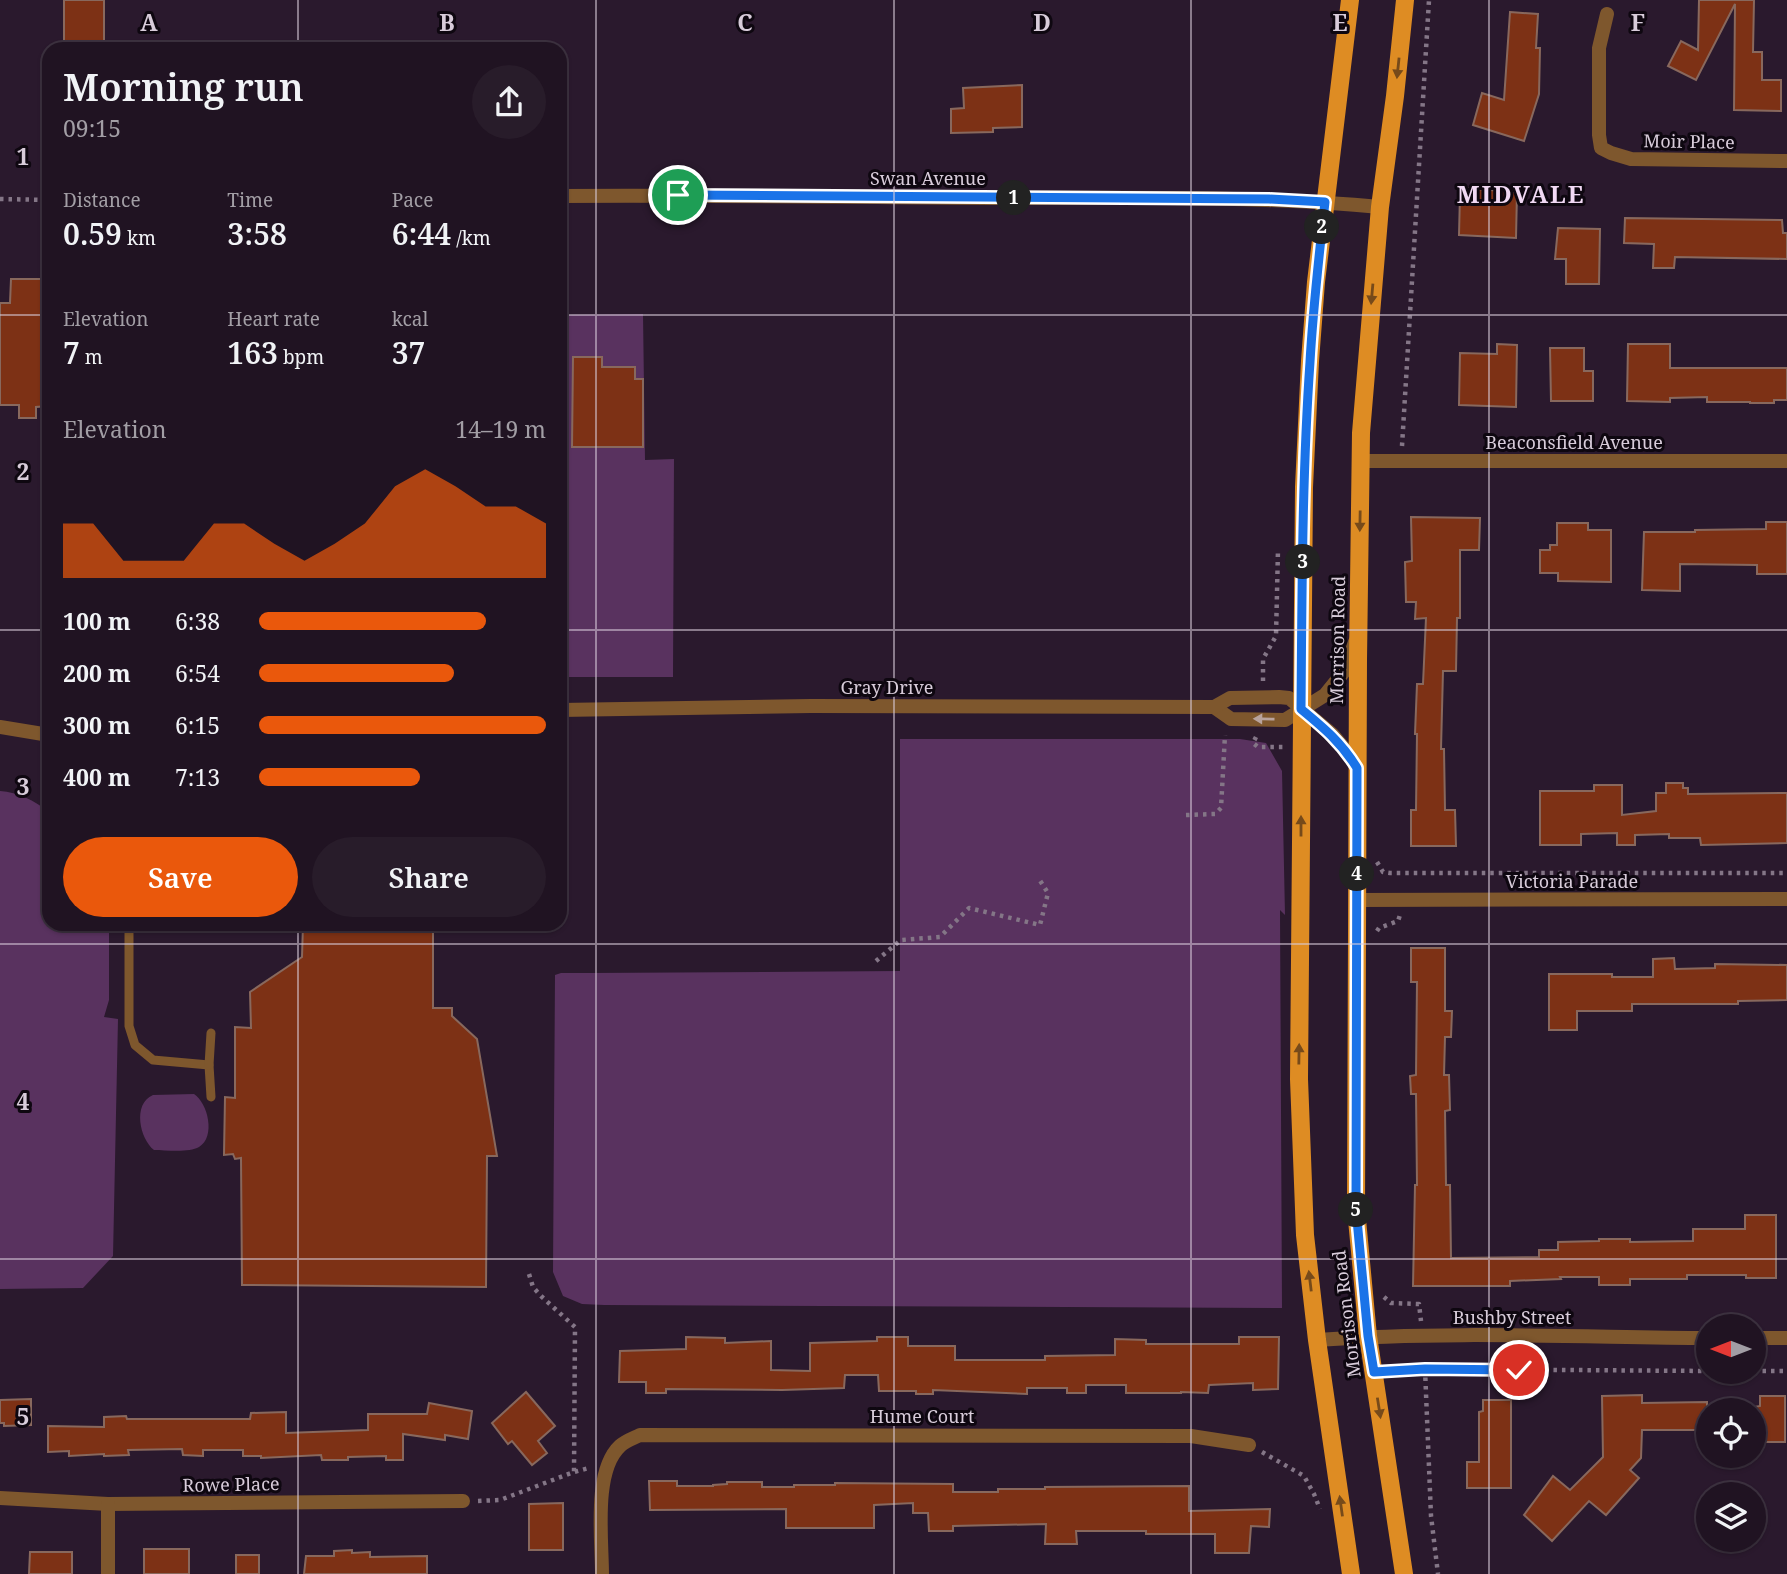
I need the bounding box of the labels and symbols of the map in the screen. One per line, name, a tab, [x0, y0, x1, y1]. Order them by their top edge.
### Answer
text: A	[140, 6, 158, 38]
text: B	[439, 6, 455, 38]
text: C	[737, 6, 753, 38]
text: D	[1033, 6, 1051, 38]
text: E	[1332, 6, 1348, 38]
text: F	[1631, 6, 1645, 38]
one-way arrow	[1392, 57, 1403, 79]
street label: Moir Place	[1643, 128, 1735, 154]
text: 1	[17, 140, 30, 172]
pin	[648, 165, 708, 225]
street label: Swan Avenue	[870, 166, 986, 190]
district label: MIDVALE	[1457, 177, 1585, 210]
pin: 1	[996, 180, 1032, 216]
pin: 2	[1304, 210, 1340, 244]
one-way arrow	[1366, 283, 1377, 305]
street label: Beaconsfield Avenue	[1485, 430, 1663, 454]
text: 2	[17, 455, 30, 487]
one-way arrow	[1354, 510, 1366, 532]
pin: 3	[1286, 544, 1320, 580]
street label: Morrison Road	[1324, 576, 1350, 704]
street label: Gray Drive	[841, 675, 933, 699]
one-way arrow	[1253, 714, 1275, 725]
text: 3	[17, 770, 30, 802]
one-way arrow	[1295, 815, 1307, 837]
pin: 4	[1340, 856, 1374, 892]
street label: Victoria Parade	[1506, 869, 1638, 893]
one-way arrow	[1293, 1043, 1305, 1065]
text: 4	[17, 1085, 30, 1117]
pin: 5	[1338, 1192, 1374, 1228]
street label: Morrison Road	[1326, 1249, 1366, 1379]
one-way arrow	[1304, 1270, 1315, 1292]
street label: Bushby Street	[1453, 1305, 1571, 1329]
north arrow	[1696, 1314, 1766, 1384]
pin	[1489, 1340, 1549, 1400]
one-way arrow	[1374, 1398, 1385, 1420]
text: 5	[17, 1400, 30, 1432]
street label: Hume Court	[870, 1404, 974, 1428]
street label: Rowe Place	[182, 1471, 280, 1497]
one-way arrow	[1335, 1495, 1346, 1517]

